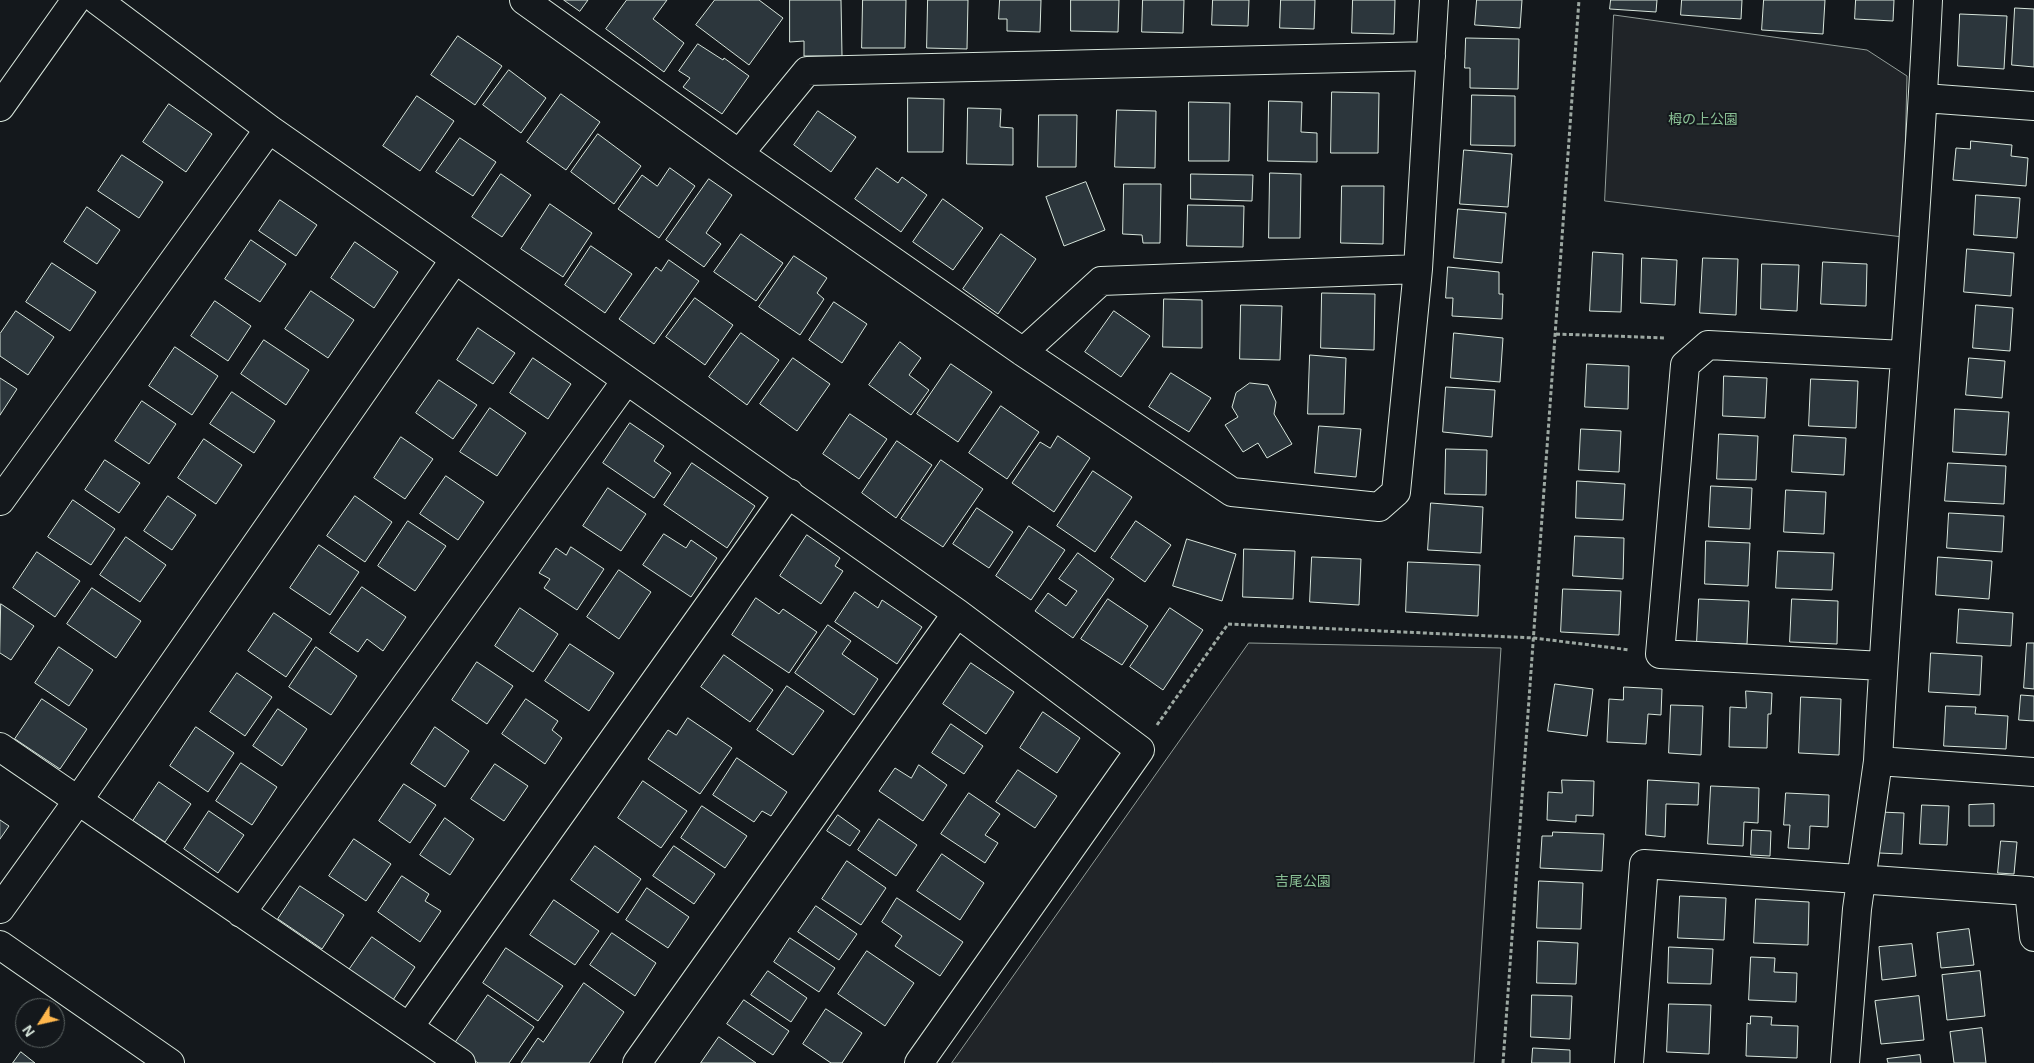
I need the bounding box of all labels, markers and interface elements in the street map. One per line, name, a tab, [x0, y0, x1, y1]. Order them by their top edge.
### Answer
park label: 栂の上公園	[1668, 112, 1738, 128]
park label: 吉尾公園	[1275, 874, 1331, 890]
north arrow	[15, 998, 65, 1048]
text: N	[19, 1022, 38, 1040]

